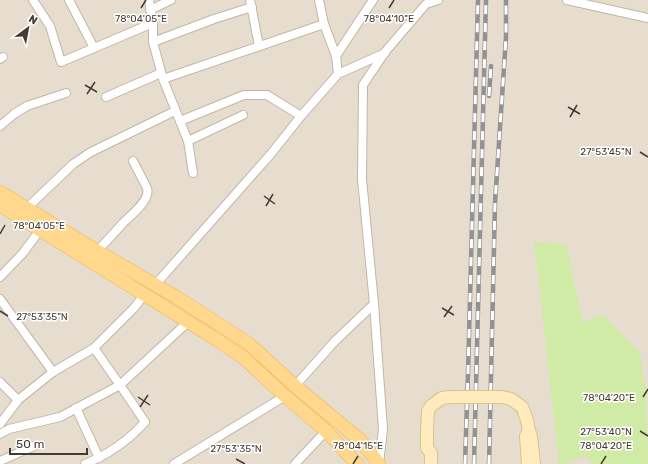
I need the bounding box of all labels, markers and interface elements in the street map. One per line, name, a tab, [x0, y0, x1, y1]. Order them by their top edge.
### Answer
north arrow	[8, 8, 48, 48]
text: N	[26, 12, 40, 28]
text: 78°04'05"E	[115, 13, 167, 25]
text: 78°04'10"E	[364, 13, 414, 25]
text: 27°53'45"N	[580, 146, 632, 158]
text: 78°04'05"E	[13, 220, 65, 232]
text: 27°53'35"N	[16, 311, 68, 323]
text: 78°04'20"E	[583, 392, 635, 404]
text: 27°53'40"N	[580, 426, 632, 438]
scale bar	[10, 430, 87, 456]
text: 50 m	[16, 437, 44, 451]
text: 78°04'15"E	[333, 440, 383, 452]
text: 78°04'20"E	[580, 440, 632, 452]
text: 27°53'35"N	[210, 443, 262, 455]

